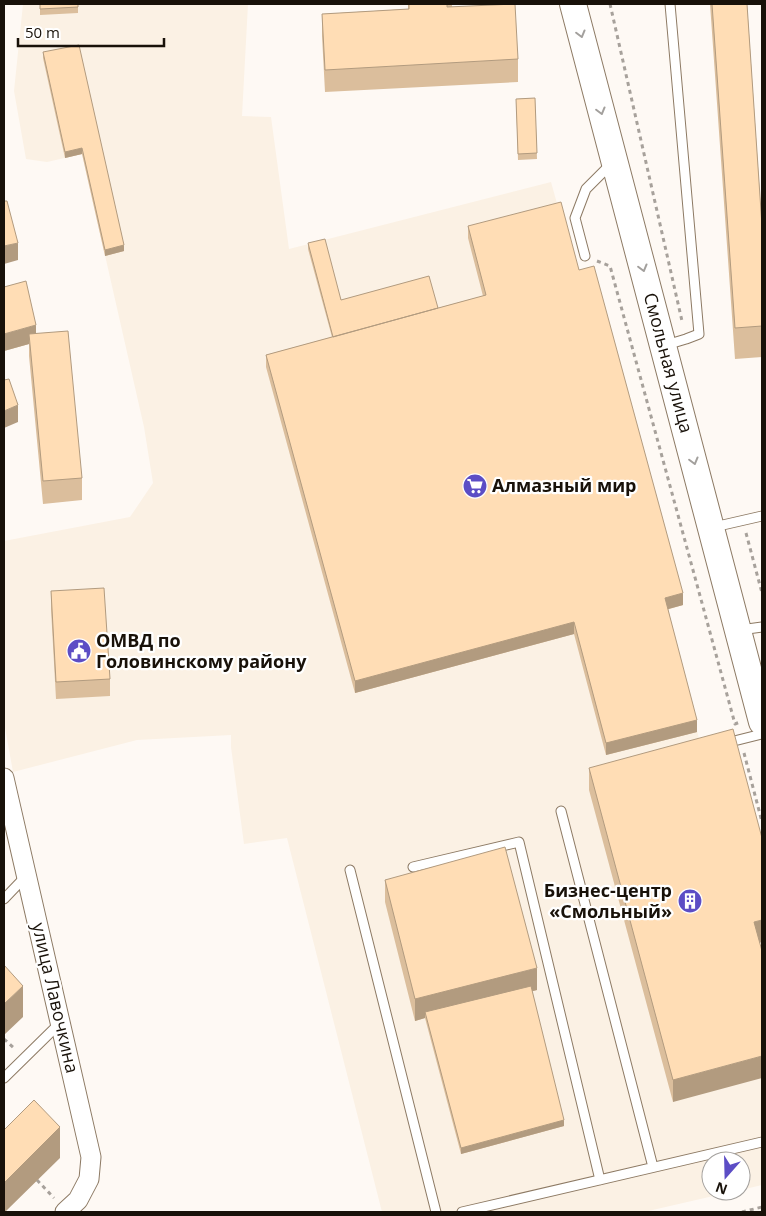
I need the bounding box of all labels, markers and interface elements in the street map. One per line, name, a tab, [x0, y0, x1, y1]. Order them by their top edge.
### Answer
scale bar	[18, 15, 164, 47]
text: 50 m	[25, 22, 60, 42]
one-way arrow	[575, 29, 586, 38]
one-way arrow	[596, 106, 606, 114]
one-way arrow	[637, 263, 648, 272]
street label: Смольная улица	[639, 290, 699, 436]
one-way arrow	[688, 456, 698, 464]
supermarket icon: Алмазный мир	[462, 473, 488, 499]
place label: Алмазный мир	[492, 473, 637, 497]
place label: ОМВД по Головинскому району	[96, 628, 307, 673]
public building icon: ОМВД по Головинскому району	[66, 638, 92, 664]
place label: Бизнес-центр «Смольный»	[544, 878, 672, 923]
building icon: Бизнес-центр «Смольный»	[677, 888, 703, 914]
street label: улица Лавочкина	[27, 920, 85, 1075]
north arrow	[701, 1151, 751, 1201]
text: N	[713, 1178, 730, 1200]

